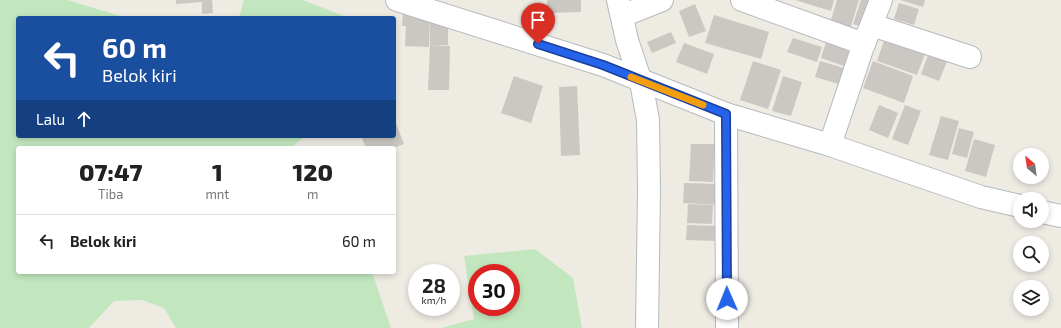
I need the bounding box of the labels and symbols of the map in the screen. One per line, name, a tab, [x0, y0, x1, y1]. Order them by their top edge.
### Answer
pin	[521, 3, 555, 44]
north arrow	[1013, 148, 1049, 184]
speed limit sign: 30	[468, 264, 520, 316]
position arrow	[706, 278, 748, 320]

